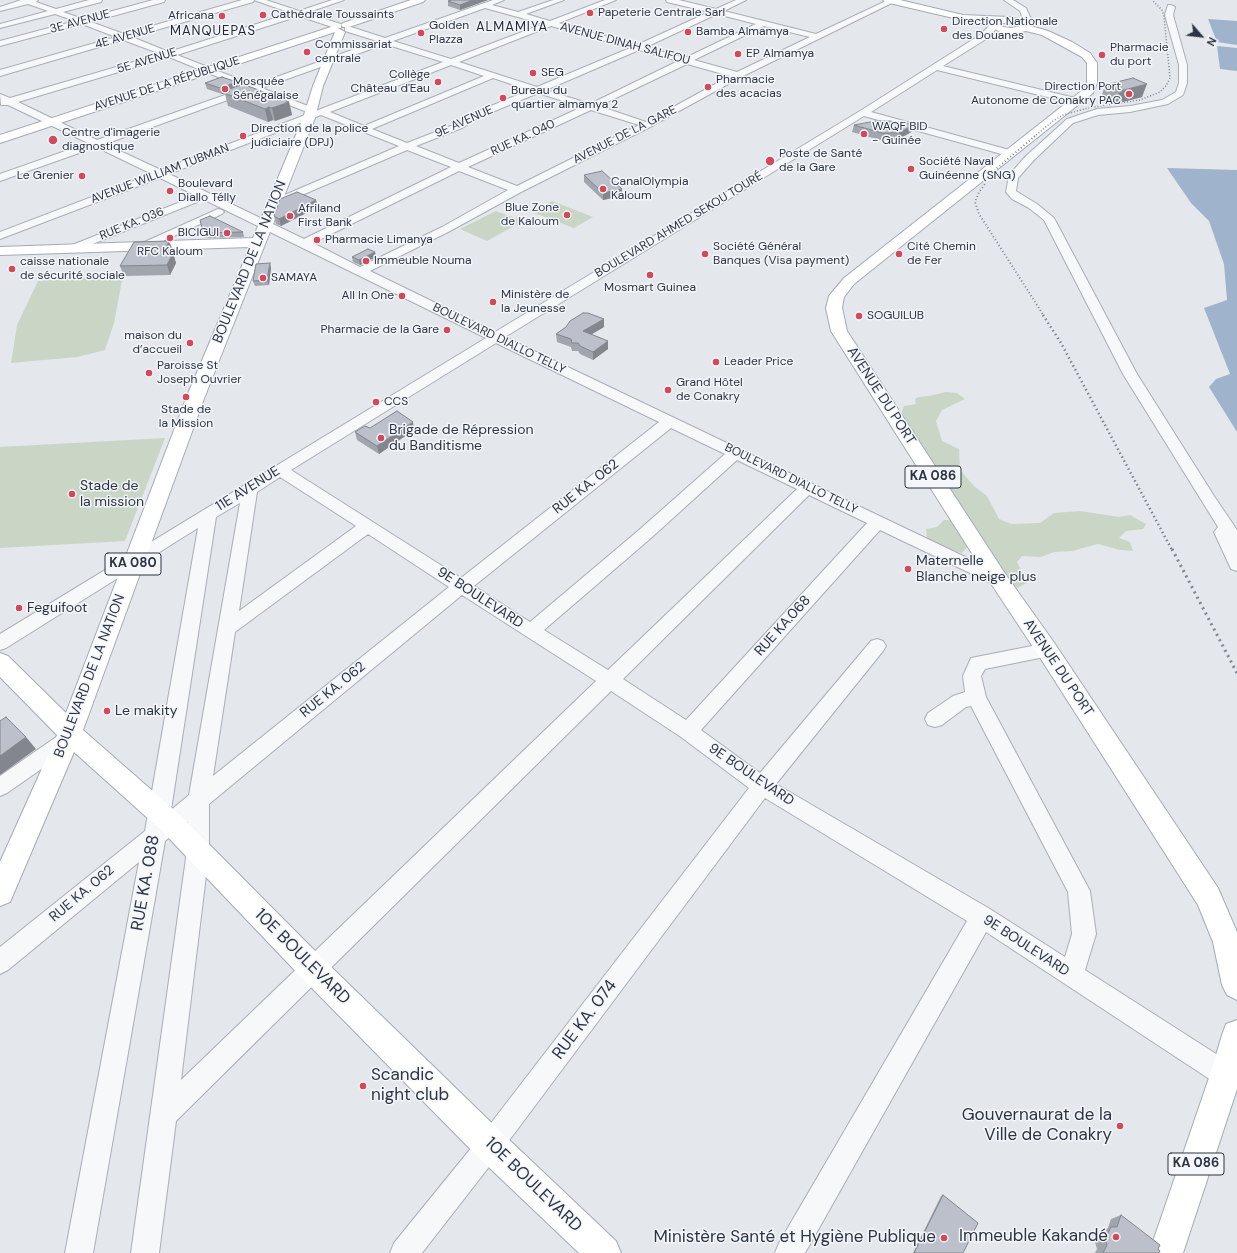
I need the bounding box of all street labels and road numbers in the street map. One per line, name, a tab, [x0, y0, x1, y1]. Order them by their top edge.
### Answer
street label: 3E AVENUE	[48, 7, 112, 37]
street label: AVENUE DINAH SALIFOU	[558, 20, 692, 68]
street label: 4E AVENUE	[93, 22, 157, 52]
street label: 5E AVENUE	[115, 45, 179, 77]
street label: AVENUE DE LA RÉPUBLIQUE	[92, 54, 242, 114]
street label: 9E AVENUE	[433, 103, 495, 141]
street label: AVENUE DE LA GARE	[571, 103, 679, 167]
street label: RUE KA. 040	[489, 117, 557, 159]
street label: AVENUE WILLIAM TUBMAN	[89, 141, 231, 207]
street label: BOULEVARD AHMED SEKOU TOURÉ	[592, 169, 766, 281]
street label: BOULEVARD DE LA NATION	[210, 178, 290, 346]
street label: RUE KA. 036	[98, 205, 166, 243]
street label: BOULEVARD DIALLO TELLY	[430, 300, 568, 378]
street label: AVENUE DU PORT	[843, 344, 919, 448]
street label: BOULEVARD DIALLO TELLY	[722, 440, 860, 518]
street label: RUE KA. 062	[550, 456, 622, 518]
street label: 11E AVENUE	[213, 463, 283, 515]
road number: KA 086	[905, 466, 961, 488]
road number: KA 080	[105, 553, 161, 575]
street label: 9E BOULEVARD	[434, 564, 526, 632]
street label: BOULEVARD DE LA NATION	[51, 592, 129, 760]
street label: RUE KA.068	[751, 592, 815, 660]
street label: AVENUE DU PORT	[1019, 616, 1097, 720]
street label: RUE KA. 062	[297, 659, 369, 721]
street label: 9E BOULEVARD	[705, 740, 797, 810]
street label: RUE KA. 088	[128, 834, 164, 932]
street label: RUE KA. 062	[46, 862, 118, 926]
street label: 10E BOULEVARD	[250, 905, 354, 1009]
street label: 9E BOULEVARD	[980, 912, 1072, 980]
street label: RUE KA. 074	[548, 976, 622, 1064]
street label: 10E BOULEVARD	[480, 1134, 586, 1236]
road number: KA 086	[1168, 1153, 1224, 1175]

